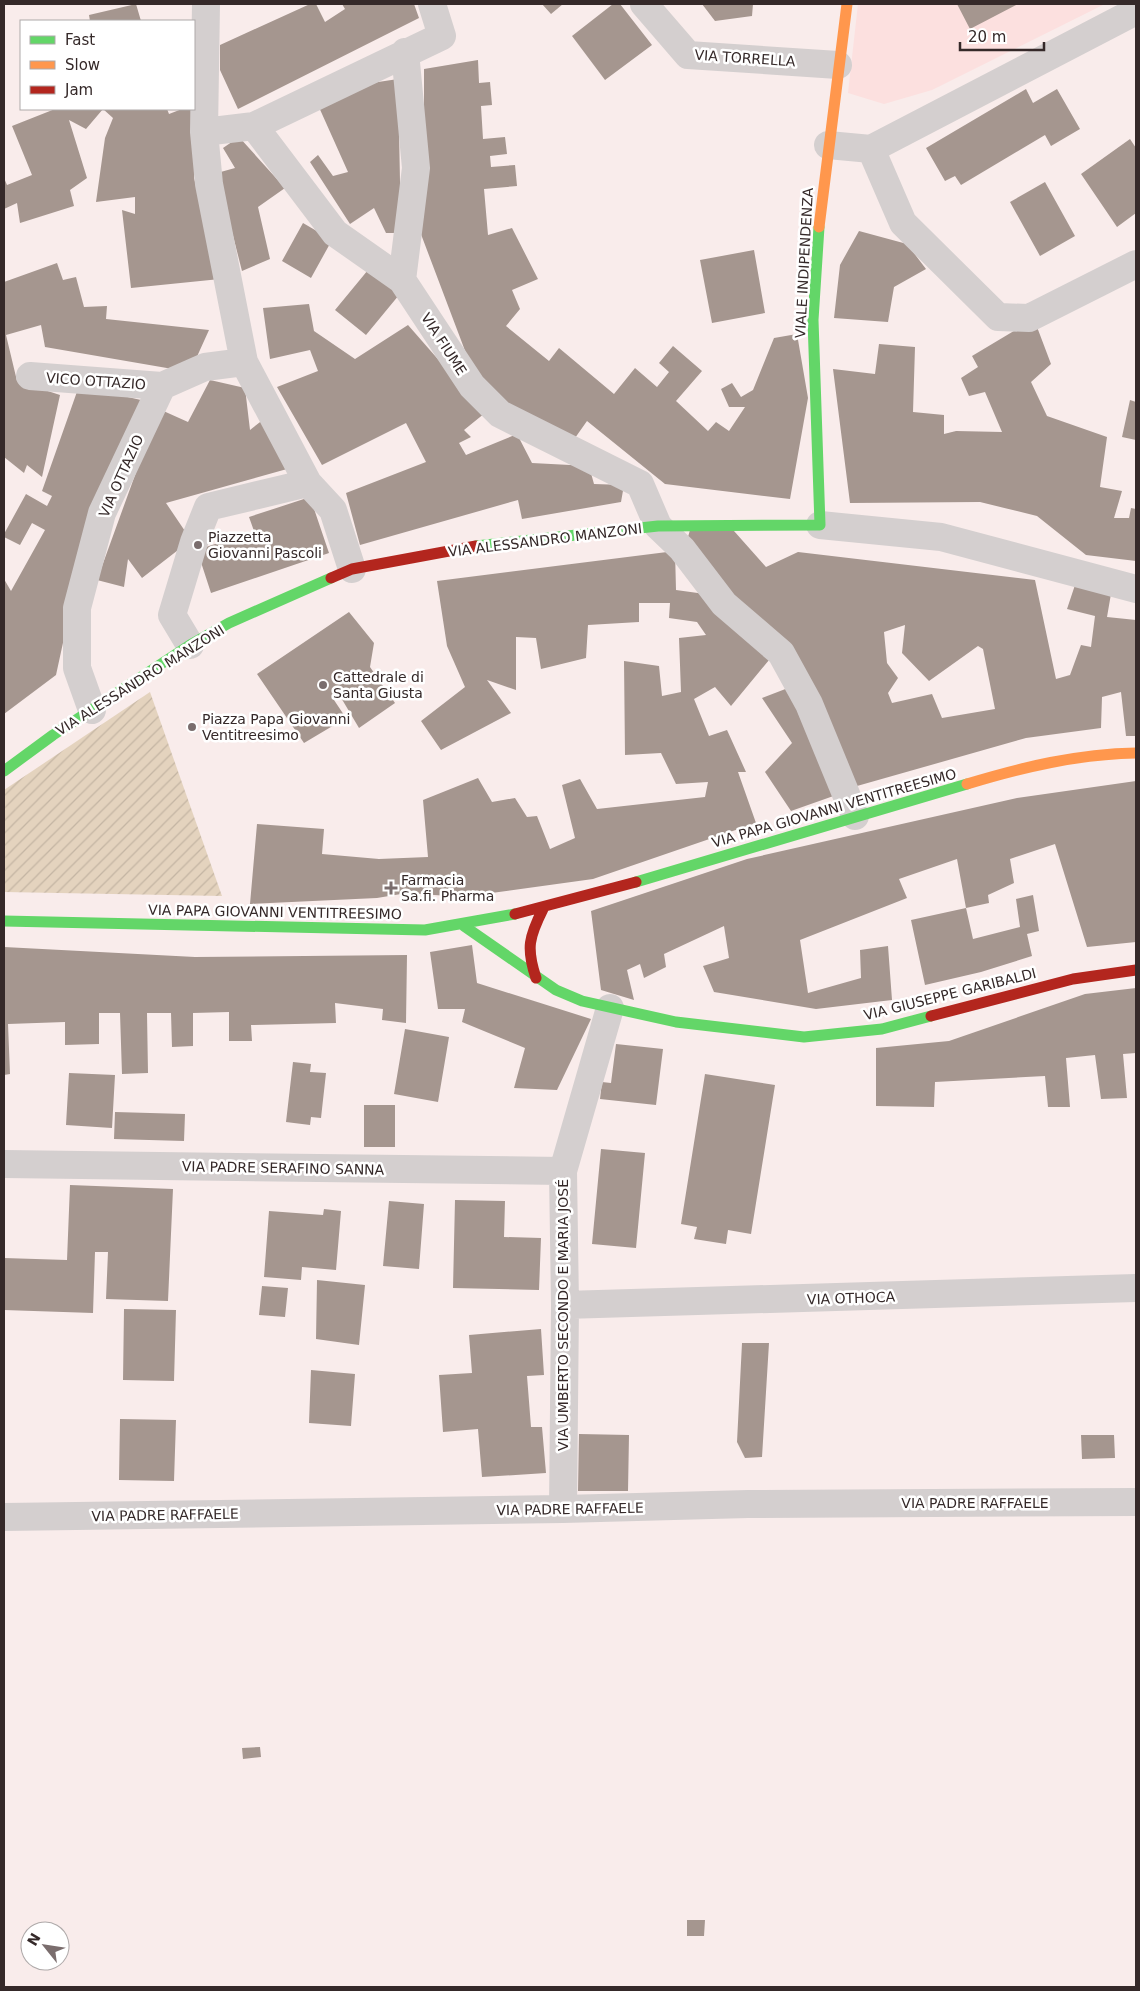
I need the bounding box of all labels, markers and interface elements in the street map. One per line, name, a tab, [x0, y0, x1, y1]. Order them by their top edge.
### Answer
legend	[20, 20, 195, 110]
scale bar	[960, 20, 1044, 52]
text: 20 m	[968, 28, 1006, 46]
text: Fast	[65, 31, 95, 49]
street label: VIA TORRELLA	[694, 46, 796, 70]
text: Slow	[65, 56, 100, 74]
text: Jam	[64, 81, 93, 99]
street label: VIALE INDIPENDENZA	[792, 187, 816, 339]
street label: VIA FIUME	[418, 310, 470, 378]
street label: VICO OTTAZIO	[46, 370, 146, 392]
street label: VIA OTTAZIO	[96, 432, 146, 520]
street label: VIA ALESSANDRO MANZONI	[447, 520, 643, 560]
place label: Piazzetta Giovanni Pascoli	[208, 529, 322, 561]
marker: Piazzetta Giovanni Pascoli	[192, 539, 204, 551]
street label: VIA ALESSANDRO MANZONI	[53, 621, 227, 739]
place label: Cattedrale di Santa Giusta	[333, 669, 424, 701]
marker: Cattedrale di Santa Giusta	[317, 679, 329, 691]
place label: Piazza Papa Giovanni Ventitreesimo	[202, 711, 350, 743]
marker: Piazza Papa Giovanni Ventitreesimo	[186, 721, 198, 733]
street label: VIA PAPA GIOVANNI VENTITREESIMO	[710, 765, 958, 851]
place label: Farmacia Sa.fi. Pharma	[401, 872, 494, 904]
marker: Farmacia Sa.fi. Pharma	[385, 882, 397, 894]
street label: VIA PAPA GIOVANNI VENTITREESIMO	[148, 902, 402, 922]
street label: VIA GIUSEPPE GARIBALDI	[862, 965, 1038, 1023]
street label: VIA PADRE SERAFINO SANNA	[182, 1158, 385, 1178]
street label: VIA UMBERTO SECONDO E MARIA JOSÉ	[555, 1179, 571, 1451]
street label: VIA OTHOCA	[807, 1288, 896, 1308]
street label: VIA PADRE RAFFAELE	[901, 1495, 1049, 1511]
street label: VIA PADRE RAFFAELE	[496, 1500, 644, 1518]
street label: VIA PADRE RAFFAELE	[91, 1506, 239, 1524]
north arrow	[20, 1921, 70, 1971]
text: N	[24, 1930, 44, 1949]

